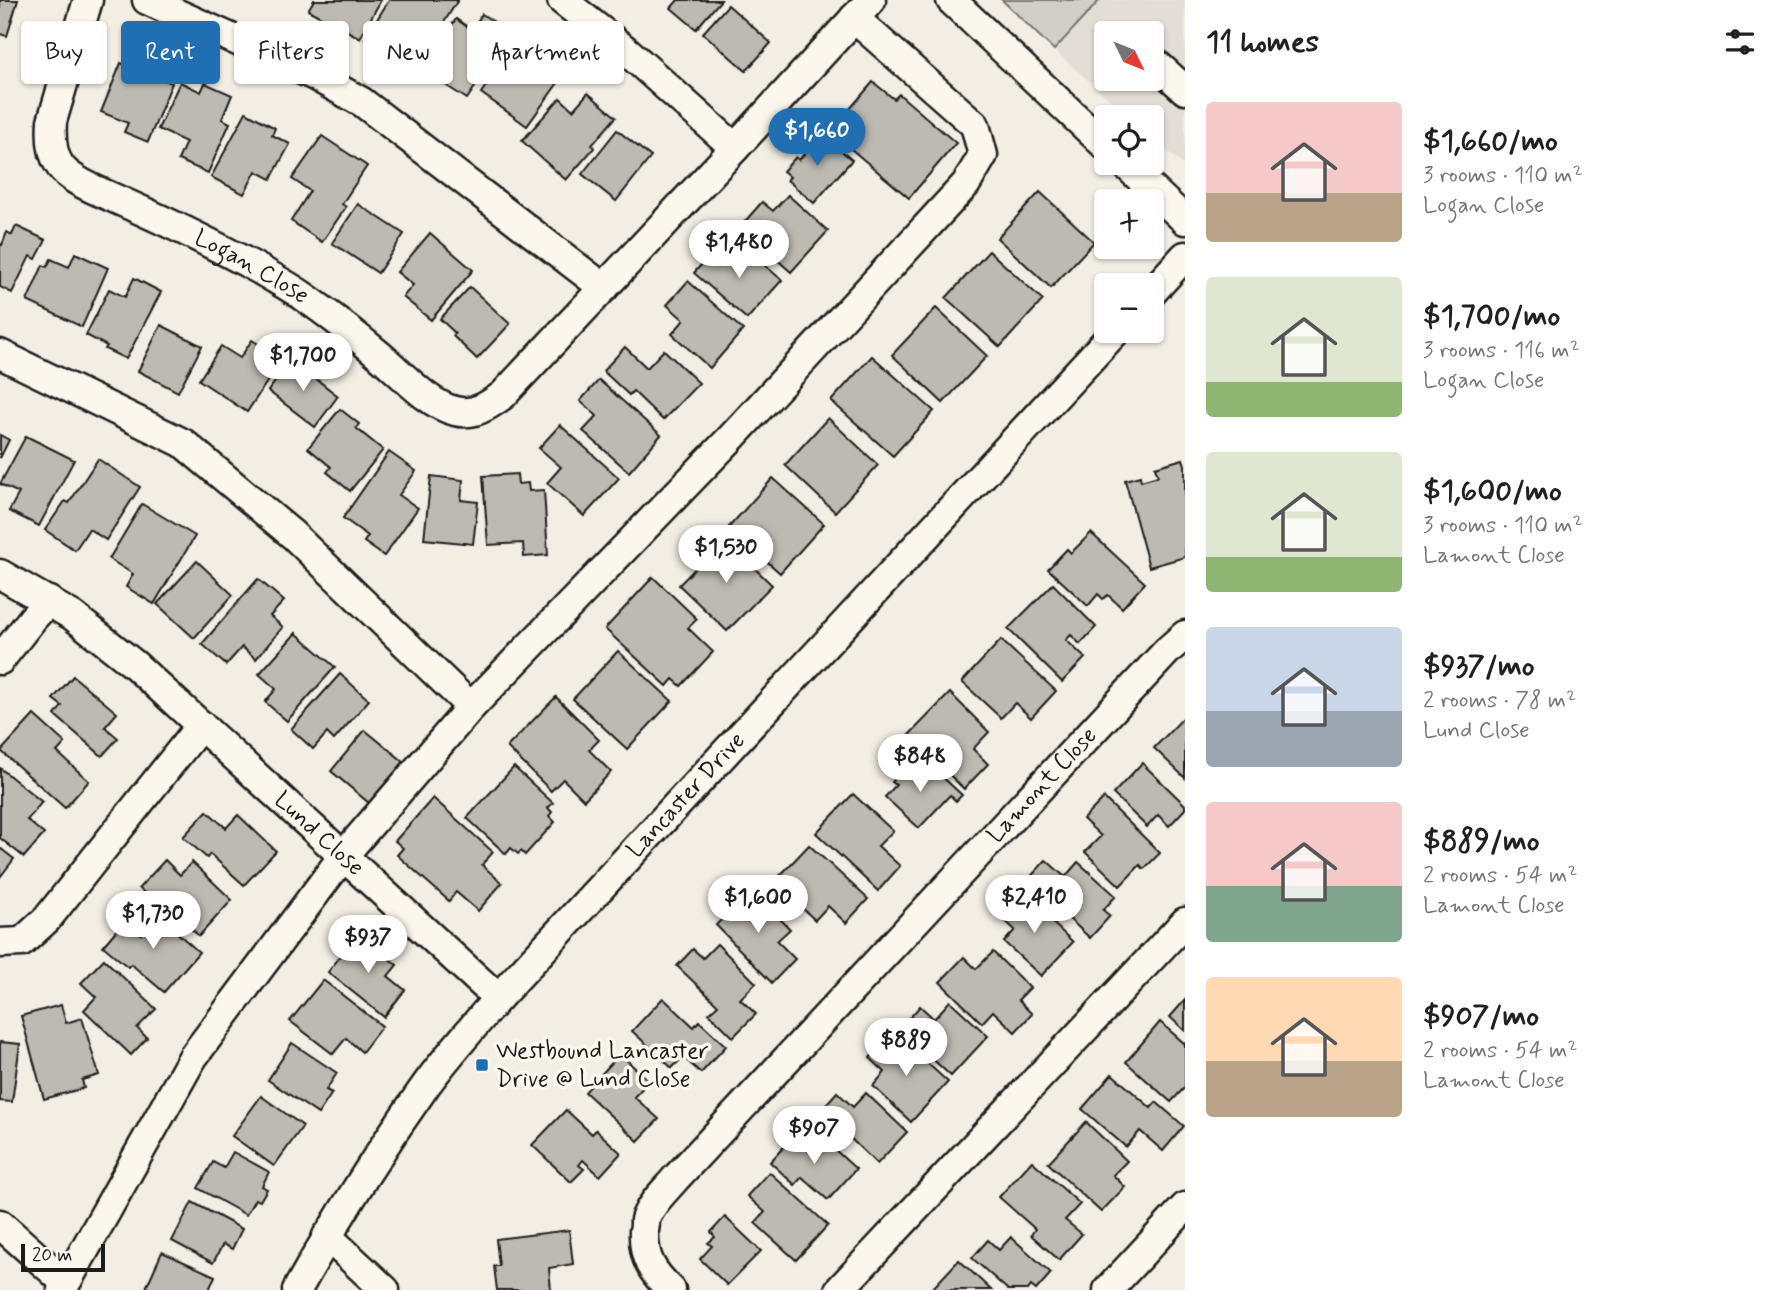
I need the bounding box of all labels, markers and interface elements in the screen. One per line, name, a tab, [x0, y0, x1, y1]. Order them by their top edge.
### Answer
chip: Buy	[21, 21, 107, 84]
chip: Rent	[121, 21, 220, 84]
chip: Filters	[234, 21, 349, 84]
chip: New	[363, 21, 453, 84]
chip: Apartment	[467, 21, 624, 84]
north arrow	[1094, 21, 1164, 91]
map controls	[1094, 21, 1164, 343]
text: 11 homes	[1206, 23, 1319, 62]
icon: filters	[1721, 23, 1759, 61]
button: locate	[1094, 105, 1164, 175]
pin: $1,660	[760, 108, 874, 168]
text: $1,660	[784, 116, 850, 146]
text: $1,660/mo	[1423, 122, 1558, 161]
icon: home	[1262, 130, 1346, 214]
text: 3 rooms · 110 m²	[1423, 161, 1583, 191]
button: +	[1094, 189, 1164, 259]
text: Logan Close	[1423, 191, 1544, 221]
pin: $1,480	[682, 220, 796, 280]
street label: Logan Close	[189, 222, 315, 311]
text: $1,480	[705, 228, 773, 258]
button: −	[1094, 273, 1164, 343]
text: $1,700/mo	[1423, 297, 1560, 336]
icon: home	[1262, 305, 1346, 389]
pin: $1,700	[246, 334, 360, 393]
text: 3 rooms · 116 m²	[1423, 336, 1580, 366]
text: $1,700	[269, 341, 337, 371]
text: Logan Close	[1423, 366, 1544, 396]
text: $1,600/mo	[1423, 472, 1562, 511]
icon: home	[1262, 480, 1346, 564]
text: 3 rooms · 110 m²	[1423, 511, 1583, 541]
pin: $1,530	[669, 526, 783, 585]
text: $1,530	[694, 533, 758, 563]
text: Lamont Close	[1423, 541, 1565, 571]
text: $937/mo	[1423, 647, 1535, 686]
icon: home	[1262, 655, 1346, 739]
text: 2 rooms · 78 m²	[1423, 686, 1576, 716]
text: Lund Close	[1423, 716, 1530, 746]
street label: Lamont Close	[980, 721, 1104, 850]
street label: Lancaster Drive	[620, 725, 752, 865]
pin: $848	[879, 734, 961, 794]
text: $848	[894, 742, 946, 772]
street label: Lund Close	[268, 785, 371, 883]
text: $889/mo	[1423, 822, 1540, 861]
icon: home	[1262, 830, 1346, 914]
text: 2 rooms · 54 m²	[1423, 861, 1577, 891]
pin: $1,600	[701, 876, 815, 935]
pin: $2,410	[977, 876, 1091, 935]
text: $1,600	[724, 883, 792, 913]
text: $2,410	[1001, 883, 1067, 913]
text: Lamont Close	[1423, 891, 1565, 921]
pin: $1,730	[96, 892, 210, 951]
text: $1,730	[122, 899, 184, 929]
pin: $937	[327, 916, 409, 975]
text: $937	[344, 923, 392, 953]
text: $907/mo	[1423, 997, 1539, 1036]
icon: home	[1262, 1005, 1346, 1089]
pin: $889	[865, 1018, 947, 1078]
text: $889	[880, 1026, 932, 1056]
place label: Westbound Lancaster Drive @ Lund Close	[496, 1036, 709, 1095]
text: 2 rooms · 54 m²	[1423, 1036, 1577, 1066]
marker: Westbound Lancaster Drive @ Lund Close	[474, 1057, 490, 1073]
text: Lamont Close	[1423, 1066, 1565, 1096]
pin: $907	[773, 1106, 855, 1166]
text: $907	[789, 1114, 839, 1144]
scale bar	[21, 1241, 105, 1273]
text: 20 m	[32, 1243, 72, 1268]

